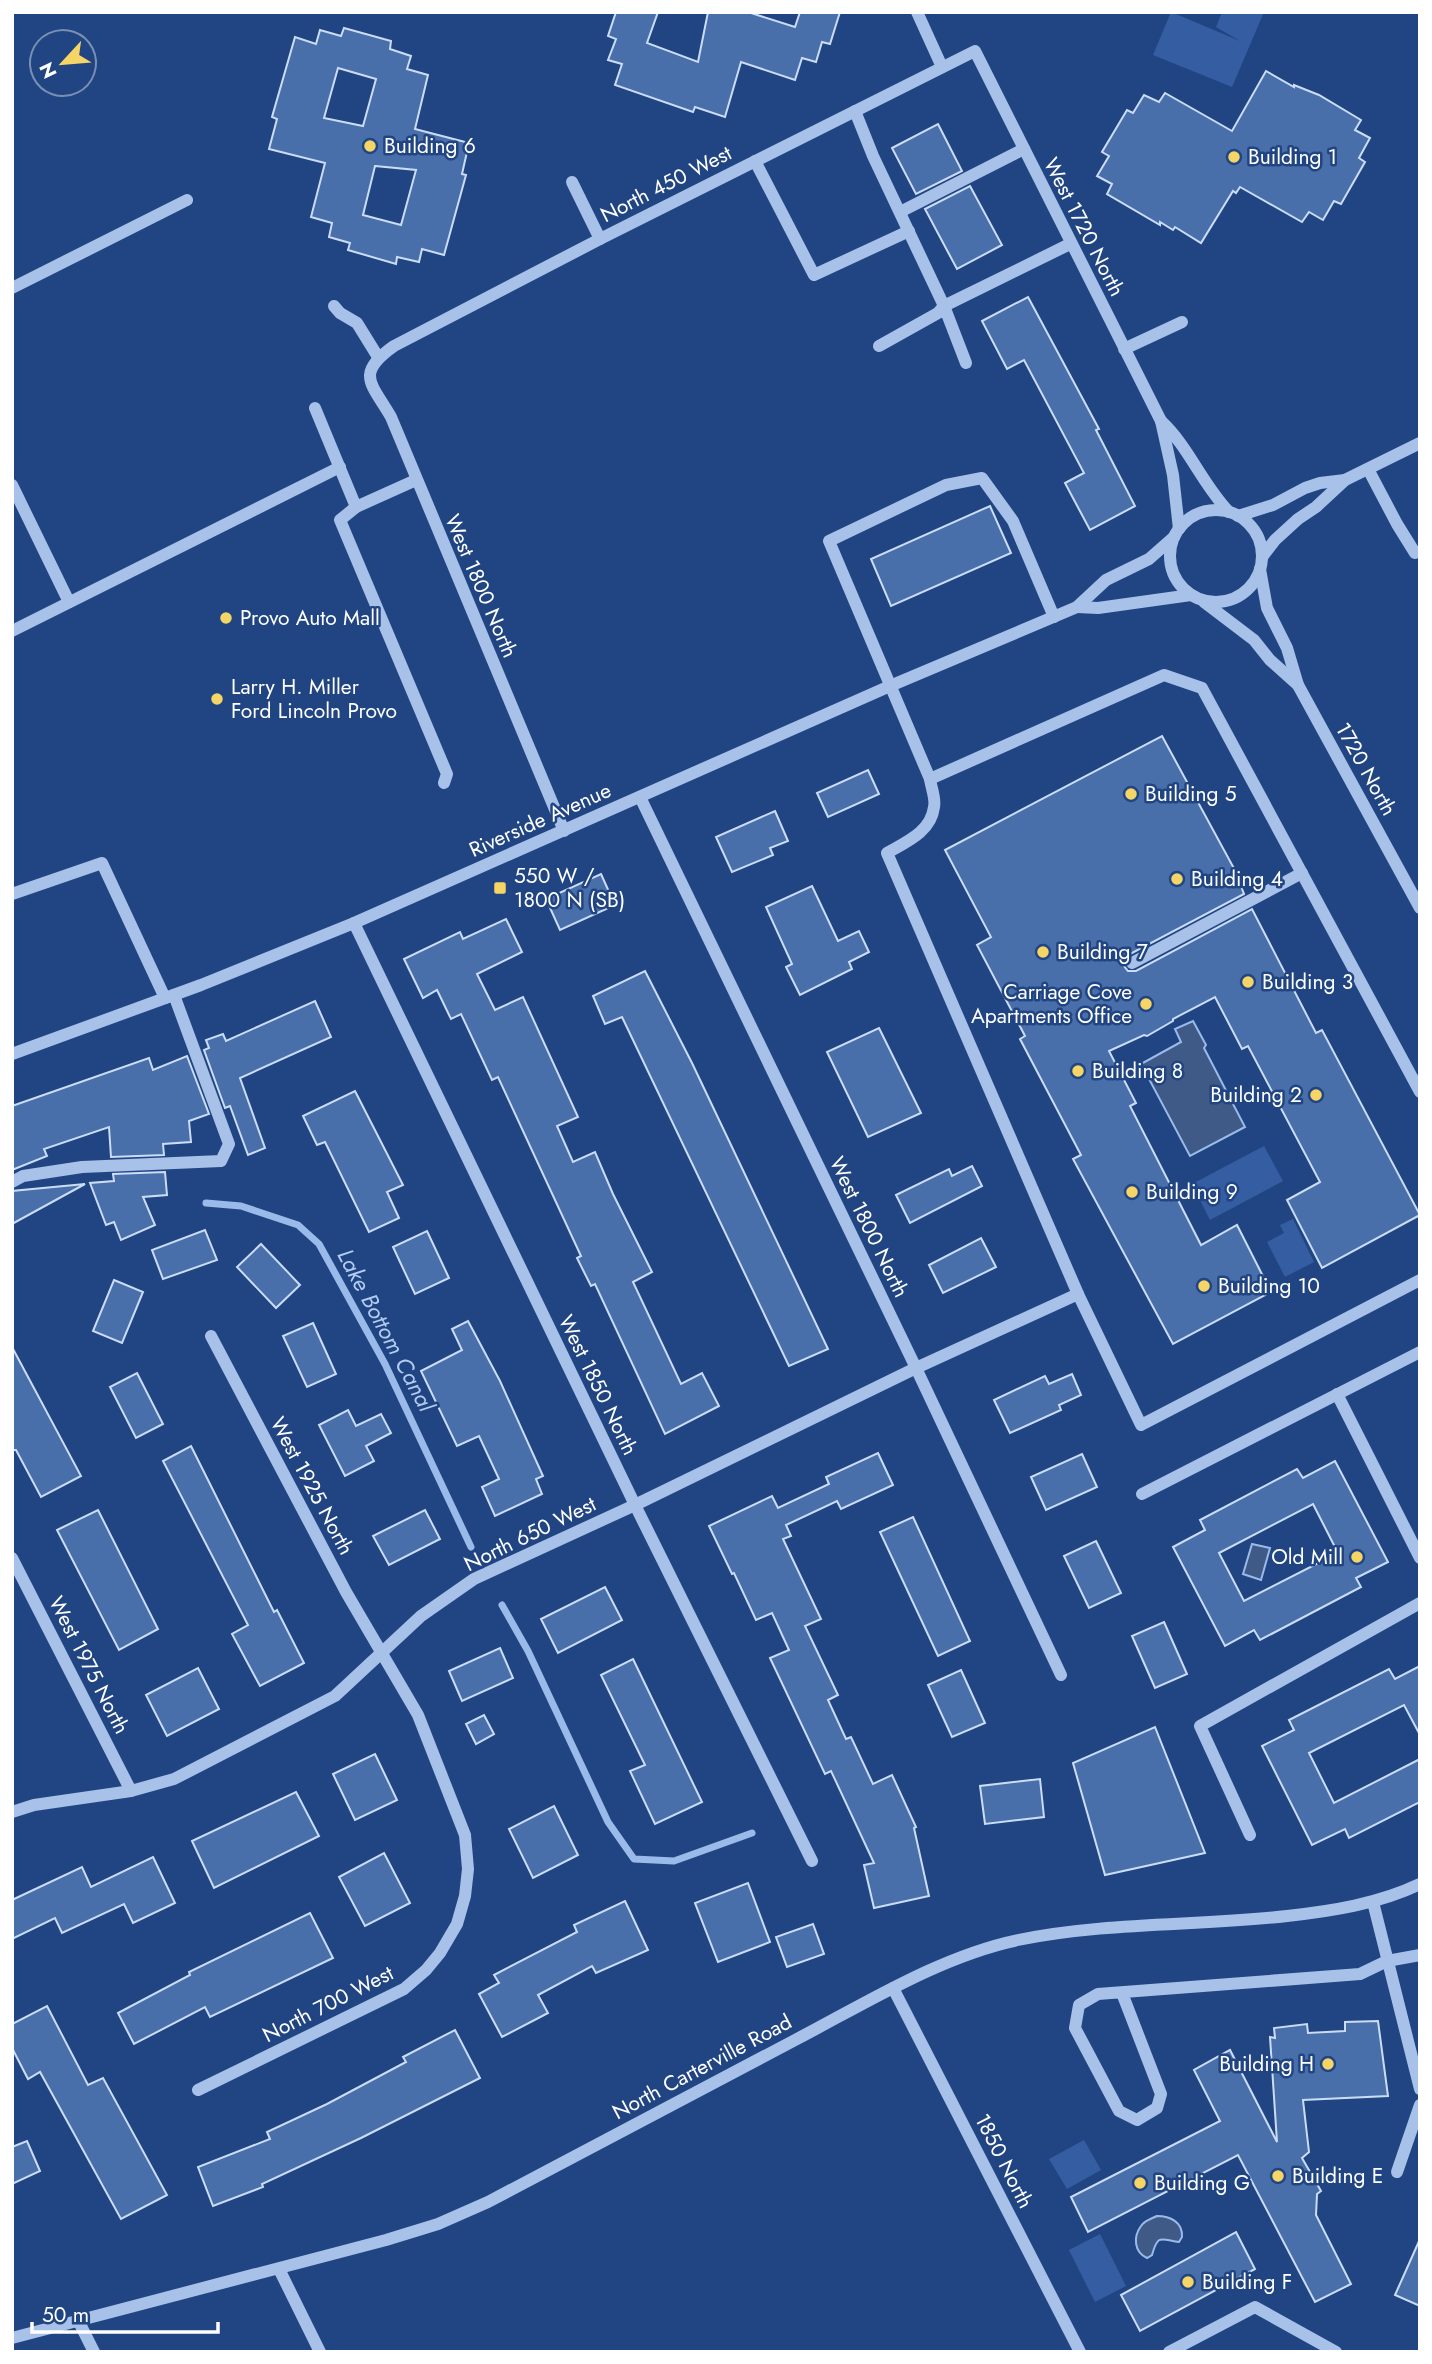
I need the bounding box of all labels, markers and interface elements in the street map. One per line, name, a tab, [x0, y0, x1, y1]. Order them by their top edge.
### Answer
north arrow	[28, 28, 98, 98]
text: N	[33, 58, 64, 83]
place label: Building 6	[384, 131, 476, 161]
marker: Building 6	[362, 138, 378, 154]
street label: North 450 West	[595, 138, 737, 230]
place label: Building 1	[1248, 142, 1337, 172]
marker: Building 1	[1226, 149, 1242, 165]
street label: West 1720 North	[1036, 152, 1132, 302]
street label: West 1800 North	[437, 510, 525, 662]
place label: Provo Auto Mall	[240, 603, 380, 633]
marker: Provo Auto Mall	[218, 610, 234, 626]
place label: Larry H. Miller Ford Lincoln Provo	[231, 672, 397, 726]
marker: Larry H. Miller Ford Lincoln Provo	[209, 691, 225, 707]
street label: 1720 North	[1328, 717, 1404, 821]
street label: Riverside Avenue	[464, 775, 616, 865]
place label: Building 5	[1145, 779, 1237, 809]
marker: Building 5	[1123, 786, 1139, 802]
place label: 550 W / 1800 N (SB)	[514, 861, 625, 915]
place label: Building 4	[1191, 864, 1283, 894]
marker: Building 4	[1169, 871, 1185, 887]
marker: 550 W / 1800 N (SB)	[492, 880, 508, 896]
place label: Building 7	[1057, 937, 1148, 967]
marker: Building 7	[1035, 944, 1051, 960]
place label: Building 3	[1262, 967, 1353, 997]
marker: Building 3	[1240, 974, 1256, 990]
place label: Carriage Cove Apartments Office	[971, 977, 1132, 1031]
marker: Carriage Cove Apartments Office	[1138, 996, 1154, 1012]
place label: Building 8	[1092, 1056, 1183, 1086]
marker: Building 8	[1070, 1063, 1086, 1079]
place label: Building 2	[1210, 1080, 1302, 1110]
marker: Building 2	[1308, 1087, 1324, 1103]
street label: West 1800 North	[822, 1152, 916, 1302]
place label: Building 9	[1146, 1177, 1238, 1207]
marker: Building 9	[1124, 1184, 1140, 1200]
water label: Lake Bottom Canal	[329, 1242, 444, 1418]
place label: Building 10	[1218, 1271, 1320, 1301]
marker: Building 10	[1196, 1278, 1212, 1294]
street label: West 1850 North	[551, 1310, 645, 1460]
street label: West 1925 North	[263, 1412, 361, 1560]
street label: North 650 West	[459, 1489, 601, 1579]
place label: Old Mill	[1271, 1542, 1343, 1572]
marker: Old Mill	[1349, 1549, 1365, 1565]
street label: West 1975 North	[41, 1591, 137, 1739]
street label: North 700 West	[257, 1958, 399, 2050]
street label: North Carterville Road	[607, 2007, 797, 2127]
place label: Building H	[1219, 2049, 1314, 2079]
marker: Building H	[1320, 2056, 1336, 2072]
street label: 1850 North	[967, 2108, 1041, 2214]
place label: Building E	[1292, 2161, 1383, 2191]
place label: Building G	[1154, 2168, 1250, 2198]
marker: Building E	[1270, 2168, 1286, 2184]
marker: Building G	[1132, 2175, 1148, 2191]
place label: Building F	[1202, 2267, 1292, 2297]
marker: Building F	[1180, 2274, 1196, 2290]
scale bar	[32, 2290, 217, 2334]
text: 50 m	[42, 2300, 89, 2330]

